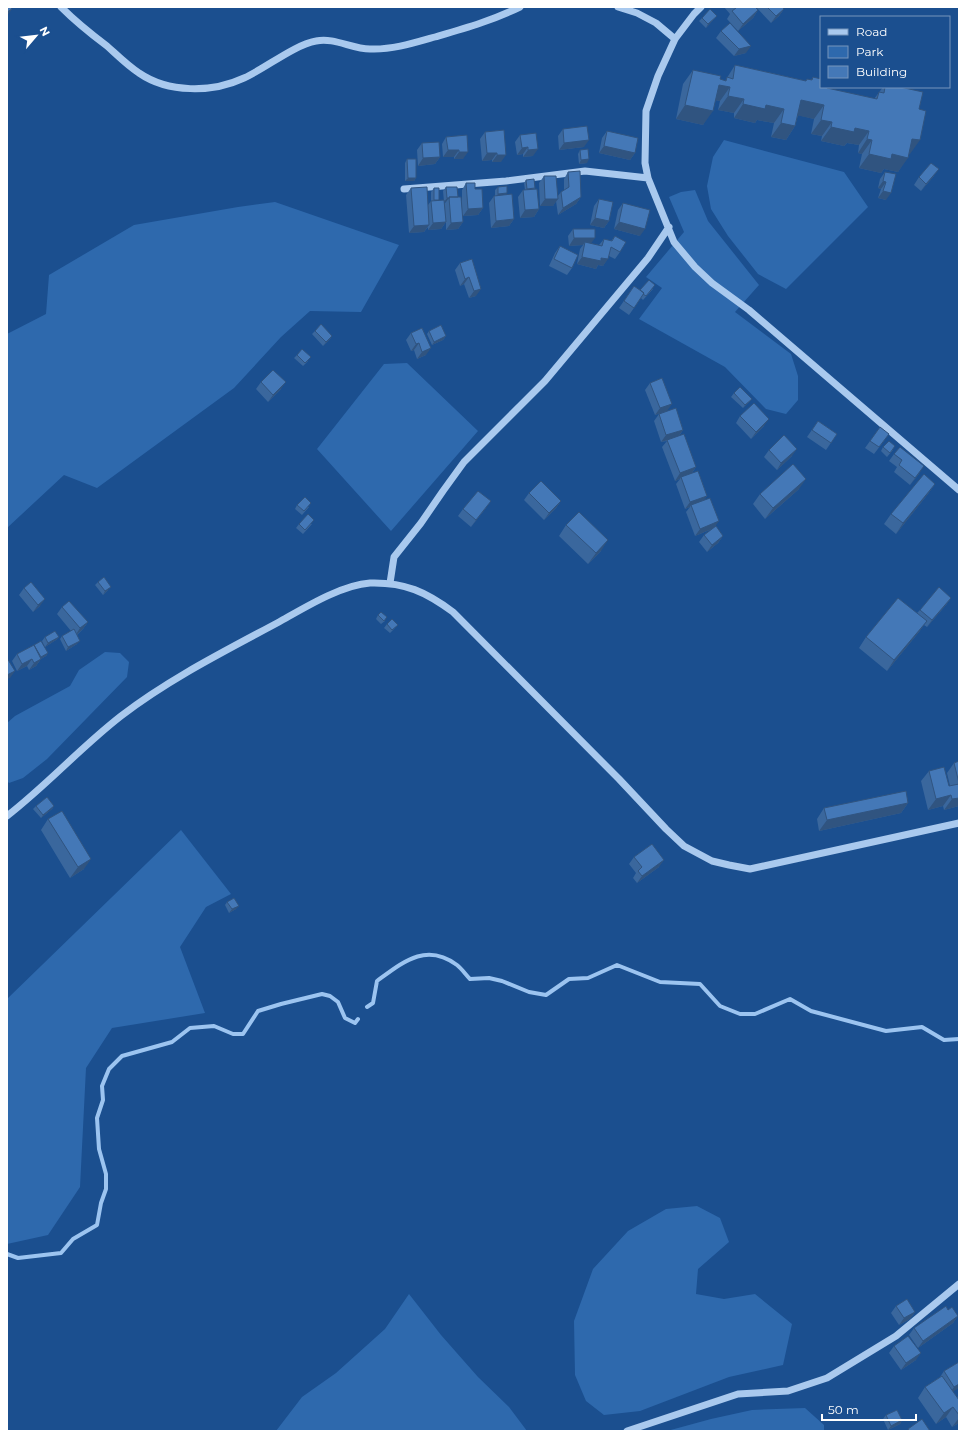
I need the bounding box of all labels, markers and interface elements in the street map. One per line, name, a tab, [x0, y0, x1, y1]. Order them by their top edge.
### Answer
north arrow	[16, 16, 56, 56]
legend	[820, 16, 950, 88]
text: N	[37, 24, 53, 39]
text: Road	[856, 24, 887, 39]
text: Park	[856, 44, 884, 59]
text: Building	[856, 64, 907, 79]
scale bar	[822, 1396, 916, 1422]
text: 50 m	[828, 1402, 859, 1417]

